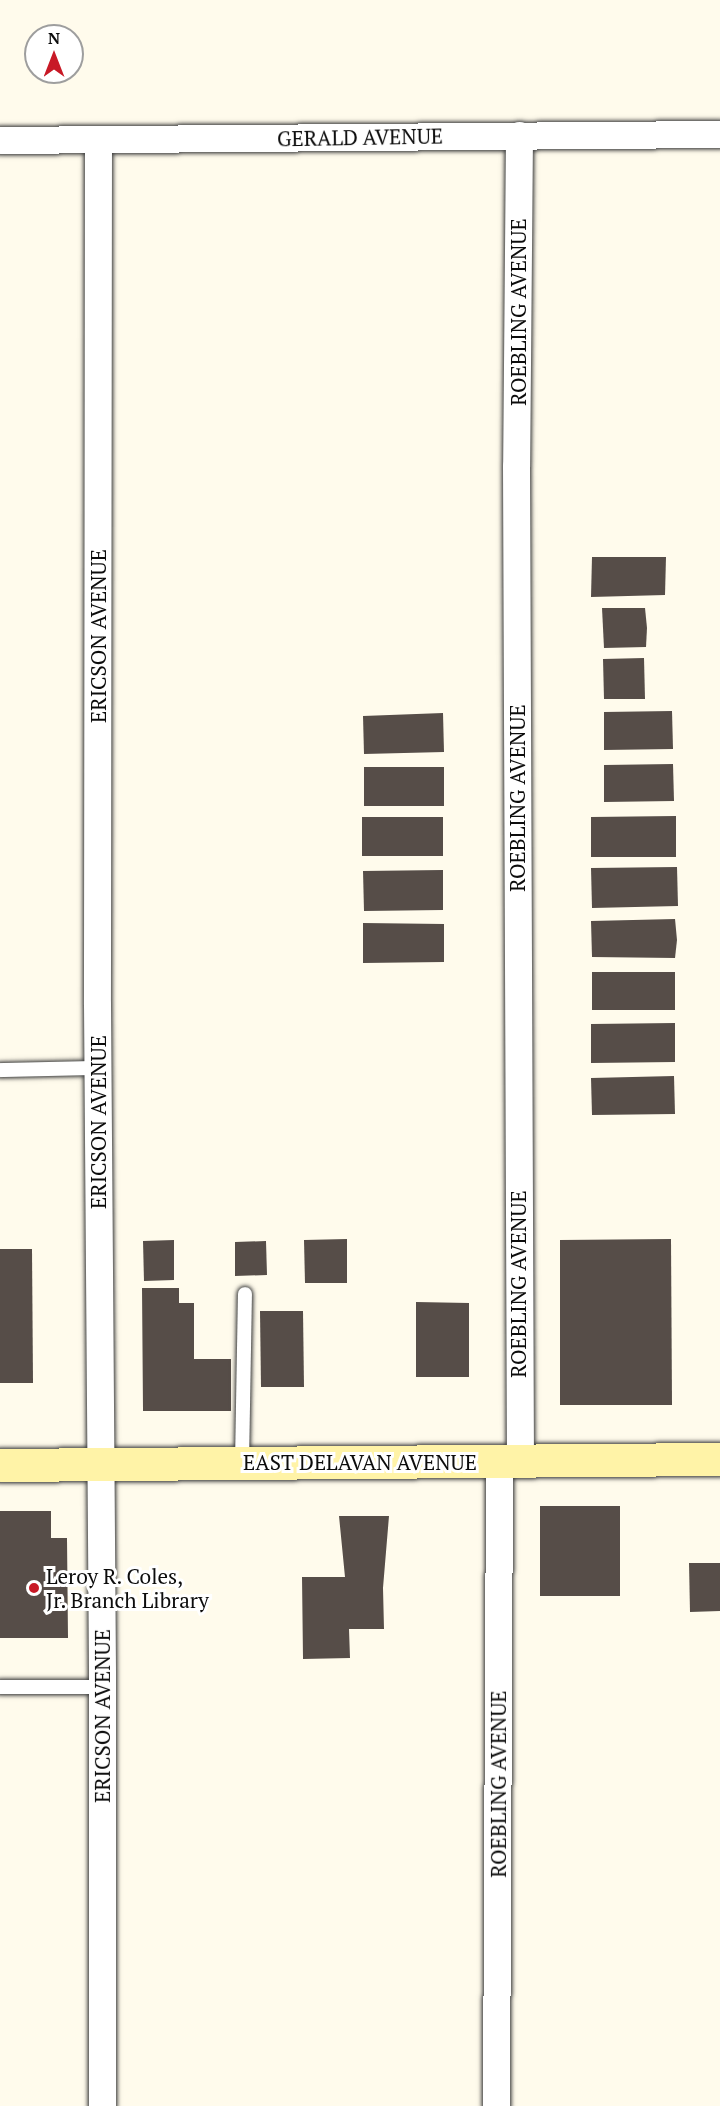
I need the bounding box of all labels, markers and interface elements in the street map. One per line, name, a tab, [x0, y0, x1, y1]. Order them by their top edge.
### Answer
north arrow	[24, 24, 84, 84]
text: N	[48, 27, 60, 49]
street label: GERALD AVENUE	[277, 123, 443, 151]
street label: ROEBLING AVENUE	[505, 218, 531, 406]
street label: ERICSON AVENUE	[85, 549, 111, 723]
street label: ROEBLING AVENUE	[504, 704, 530, 892]
street label: ERICSON AVENUE	[85, 1035, 111, 1209]
street label: ROEBLING AVENUE	[505, 1190, 531, 1378]
street label: EAST DELAVAN AVENUE	[243, 1449, 477, 1475]
place label: Leroy R. Coles, Jr. Branch Library	[46, 1563, 210, 1613]
marker: Leroy R. Coles, Jr. Branch Library	[27, 1581, 41, 1595]
street label: ERICSON AVENUE	[89, 1629, 115, 1803]
street label: ROEBLING AVENUE	[485, 1690, 511, 1878]

